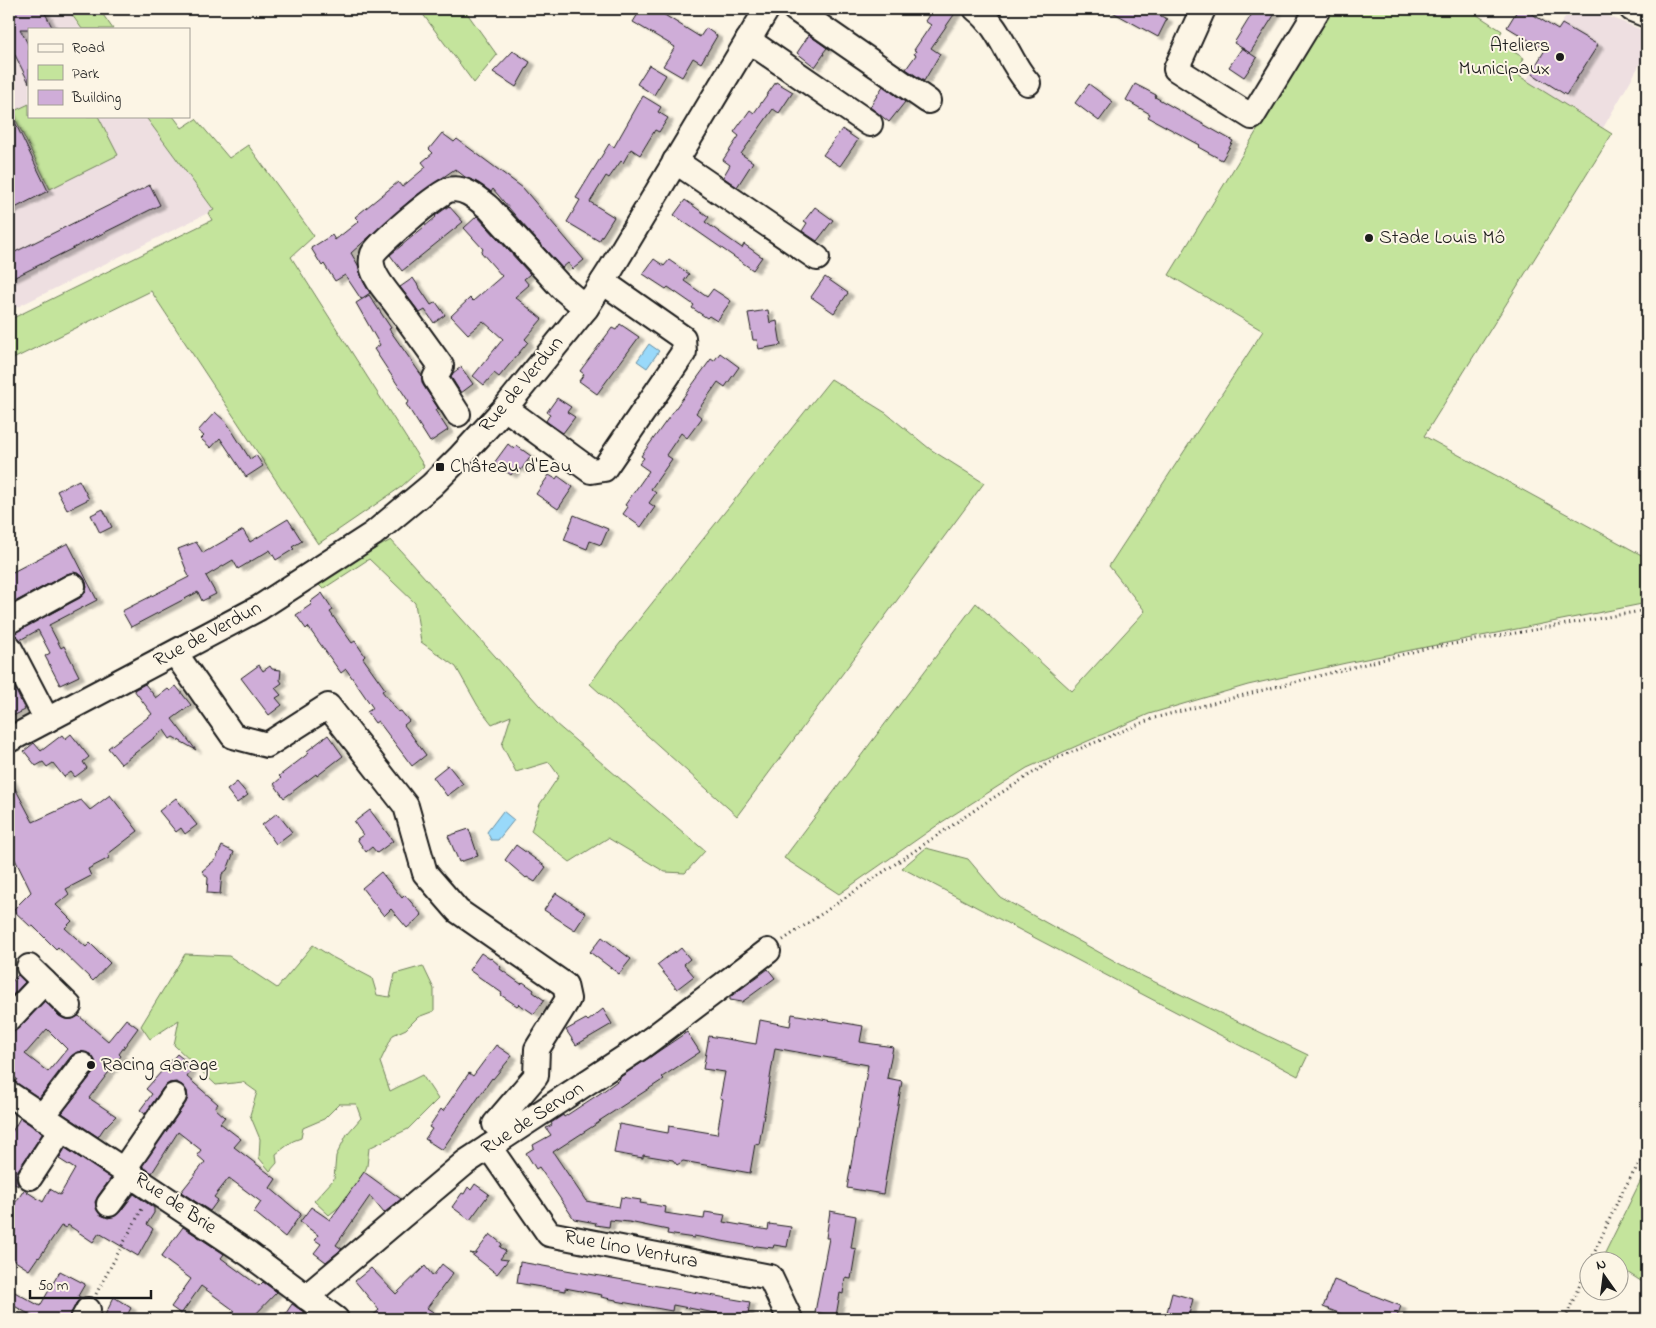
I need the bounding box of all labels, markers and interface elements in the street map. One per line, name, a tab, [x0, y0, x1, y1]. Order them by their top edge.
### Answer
legend	[28, 28, 190, 118]
place label: Ateliers Municipaux	[1459, 32, 1550, 84]
text: Road	[72, 37, 105, 59]
marker: Ateliers Municipaux	[1554, 51, 1566, 63]
text: Park	[72, 63, 100, 85]
text: Building	[71, 87, 121, 110]
place label: Stade Louis Mô	[1379, 224, 1505, 253]
marker: Stade Louis Mô	[1363, 232, 1375, 244]
street label: Rue de Verdun	[473, 330, 571, 440]
place label: Château d'Eau	[450, 453, 572, 482]
marker: Château d'Eau	[434, 461, 446, 473]
street label: Rue de Verdun	[149, 594, 267, 676]
place label: Racing Garage	[101, 1051, 218, 1081]
marker: Racing Garage	[85, 1059, 97, 1071]
street label: Rue de Servon	[476, 1075, 590, 1163]
street label: Rue de Brie	[128, 1166, 222, 1242]
street label: Rue Lino Ventura	[561, 1223, 701, 1277]
north arrow	[1578, 1250, 1628, 1300]
text: N	[1594, 1254, 1608, 1276]
scale bar	[30, 1268, 151, 1300]
text: 50 m	[38, 1275, 69, 1297]

